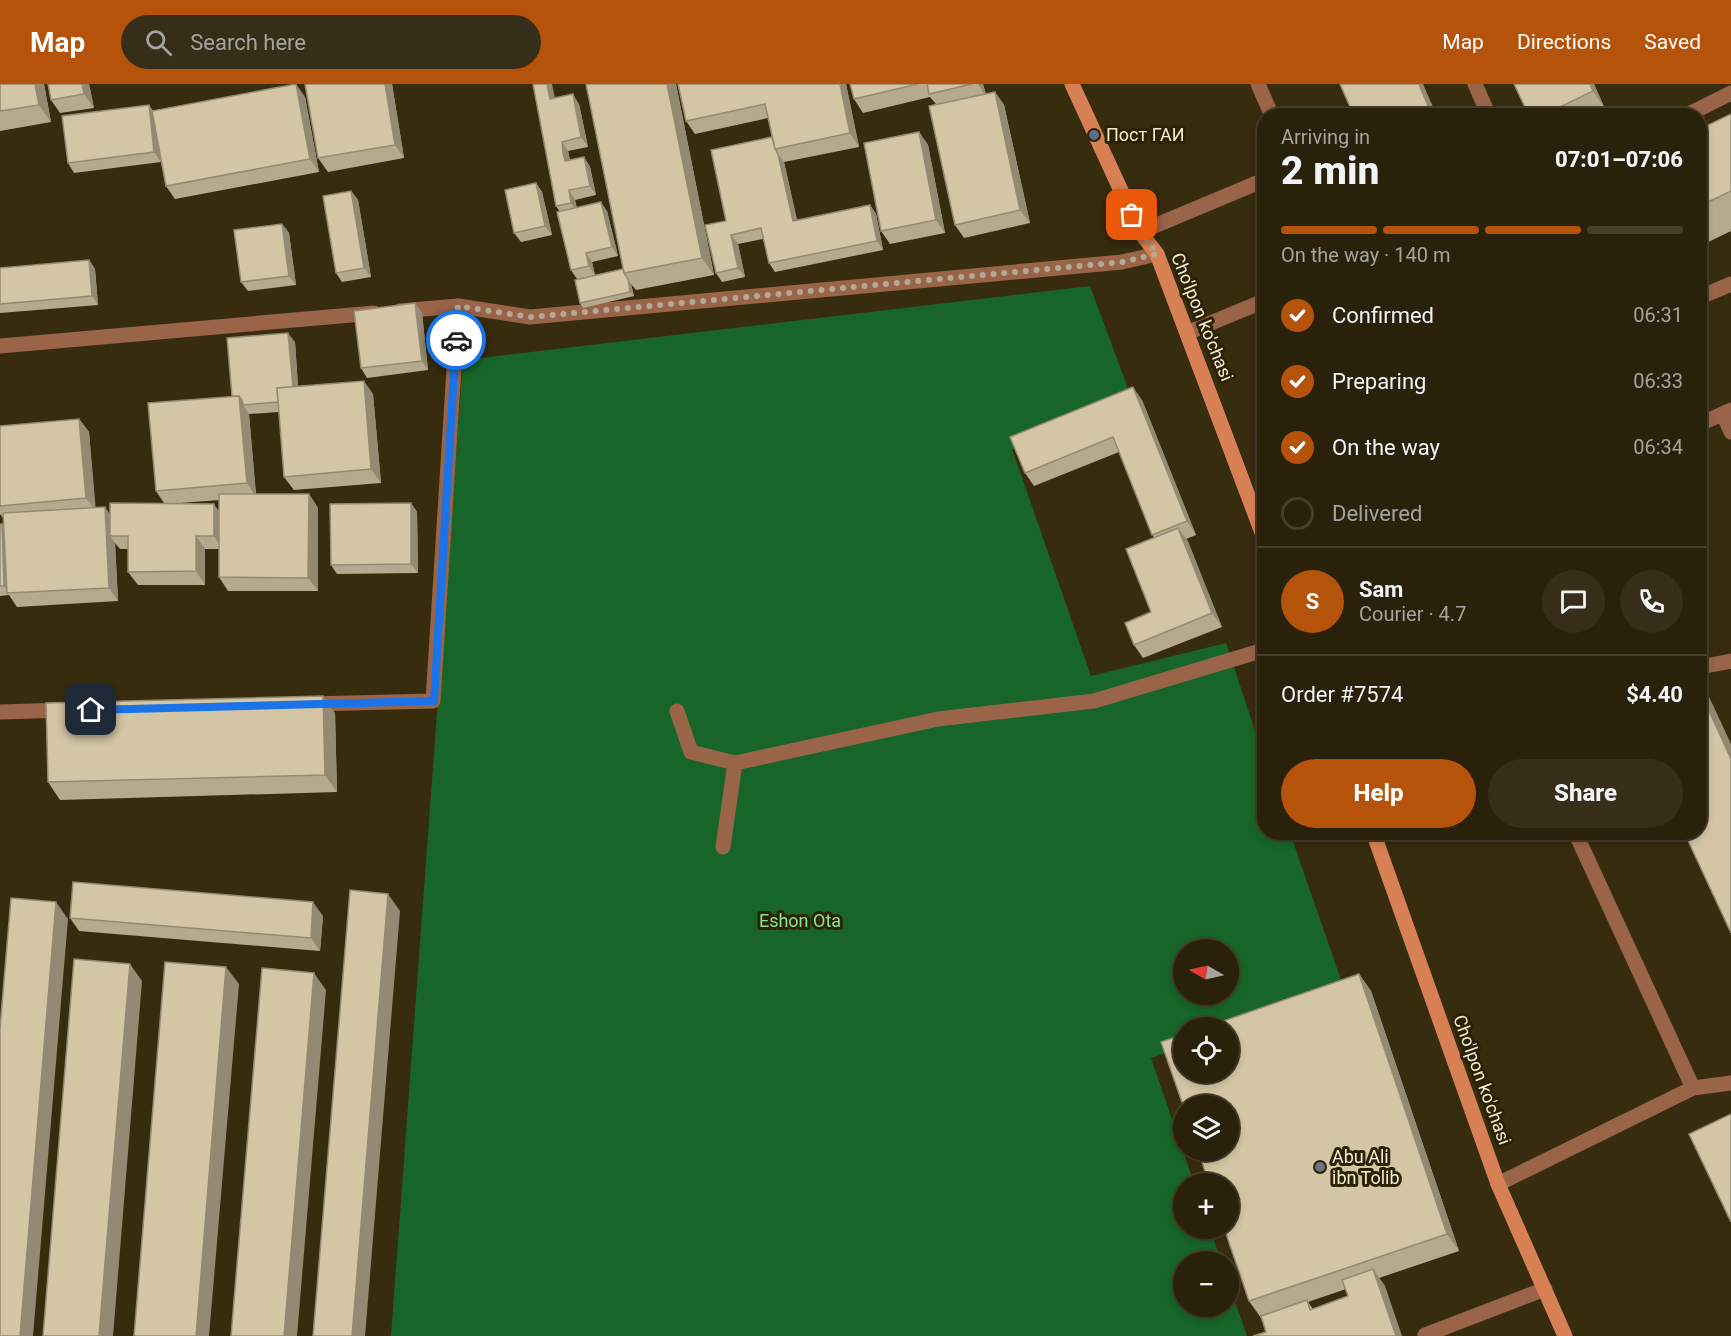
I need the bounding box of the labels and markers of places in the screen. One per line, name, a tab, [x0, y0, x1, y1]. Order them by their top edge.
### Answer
place label: Пост ГАИ	[1106, 124, 1185, 145]
marker: Пост ГАИ	[1087, 128, 1101, 142]
pin	[1106, 189, 1157, 240]
pin	[65, 684, 116, 735]
place label: Abu Ali ibn Tolib	[1332, 1146, 1400, 1188]
marker: Abu Ali ibn Tolib	[1313, 1160, 1327, 1174]

